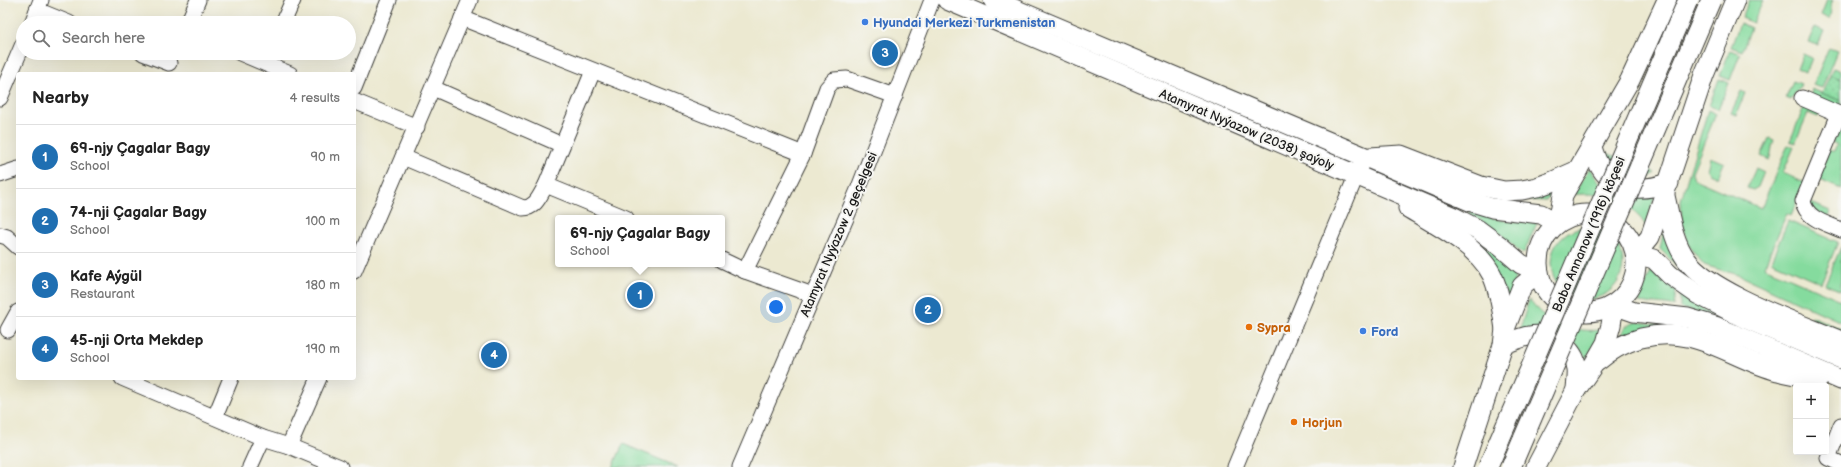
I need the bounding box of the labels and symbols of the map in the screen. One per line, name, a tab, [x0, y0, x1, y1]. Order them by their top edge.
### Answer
place label: Hyundai Merkezi Turkmenistan	[873, 15, 1056, 31]
marker: Hyundai Merkezi Turkmenistan	[860, 17, 870, 27]
pin: 3	[872, 38, 898, 68]
street label: Atamyrat Nyýazow (2038) şaýoly	[1157, 86, 1337, 174]
street label: Atamyrat Nyýazow 2 geçelgesi	[797, 150, 881, 319]
street label: Baba Annanow (1916) köçesi	[1549, 154, 1629, 315]
pin: 1	[627, 280, 653, 310]
pin: 2	[915, 295, 941, 325]
your location	[766, 297, 786, 317]
place label: Sypra	[1257, 320, 1291, 336]
marker: Sypra	[1244, 322, 1254, 332]
place label: Ford	[1371, 324, 1398, 340]
marker: Ford	[1358, 326, 1368, 336]
pin: 4	[481, 340, 507, 370]
place label: Horjun	[1302, 415, 1342, 431]
marker: Horjun	[1289, 417, 1299, 427]

